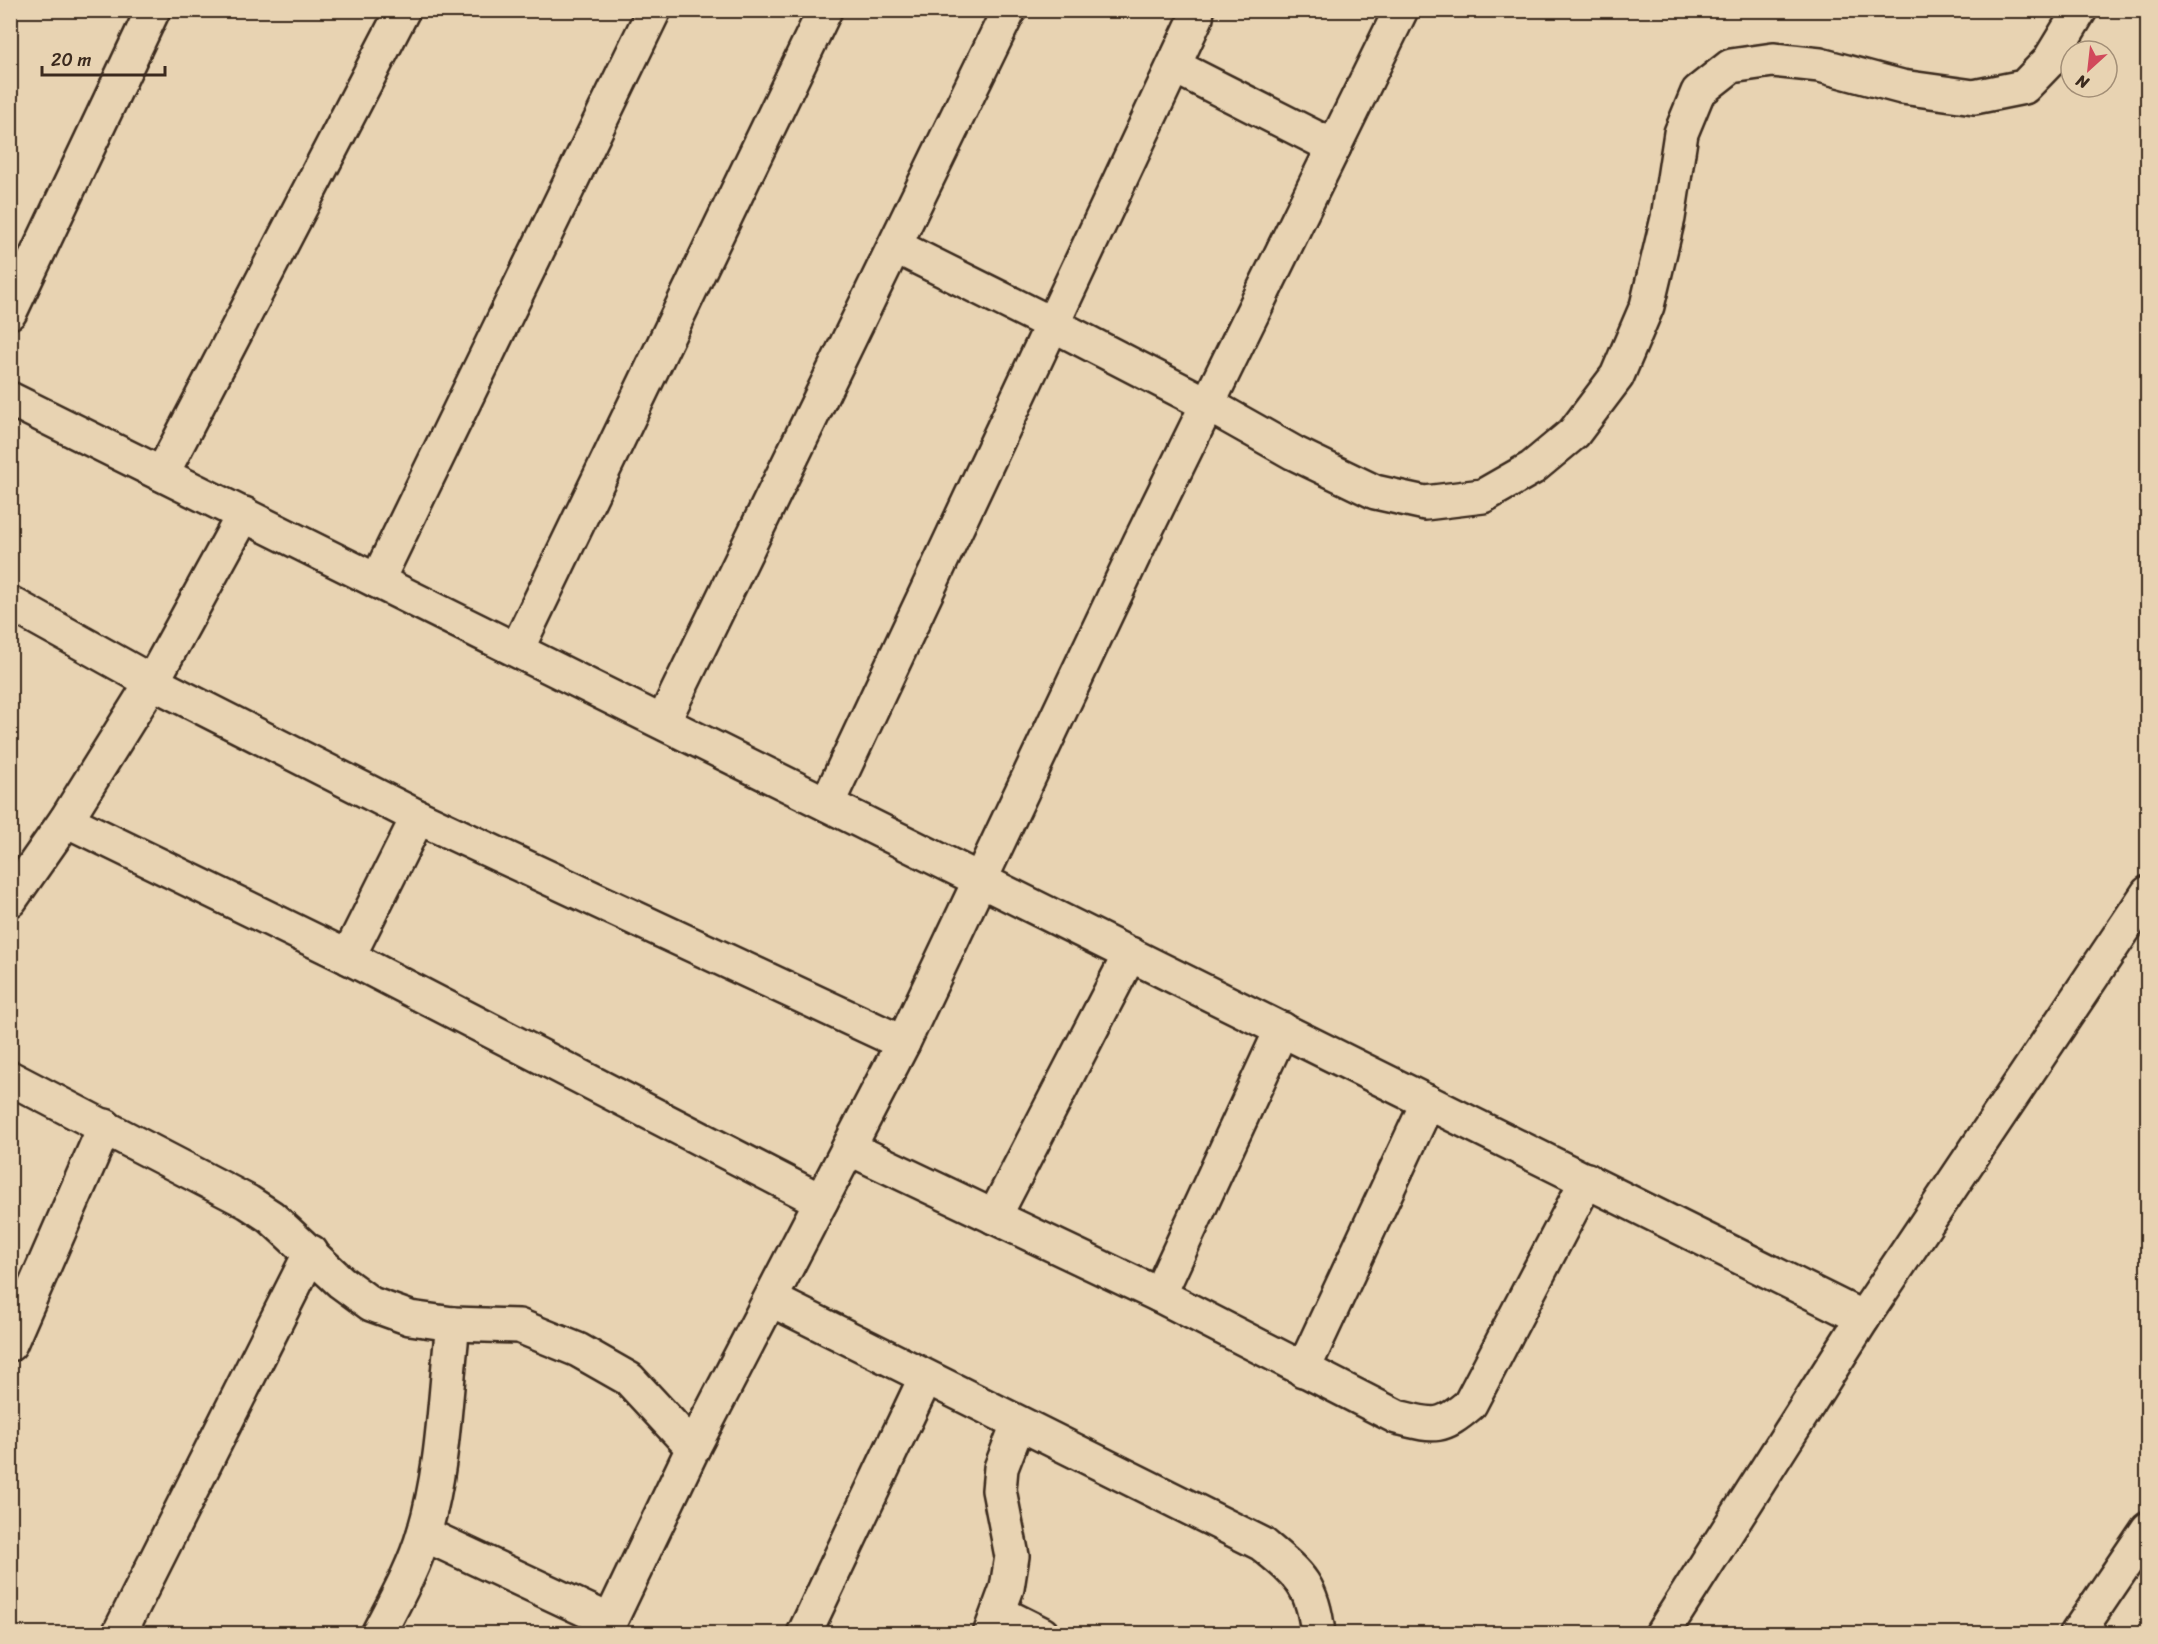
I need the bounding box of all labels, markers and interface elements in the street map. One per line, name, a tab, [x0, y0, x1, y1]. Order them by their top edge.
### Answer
scale bar	[42, 39, 165, 77]
north arrow	[2059, 39, 2119, 99]
text: 20 m	[51, 44, 91, 76]
text: N	[2070, 66, 2095, 98]

